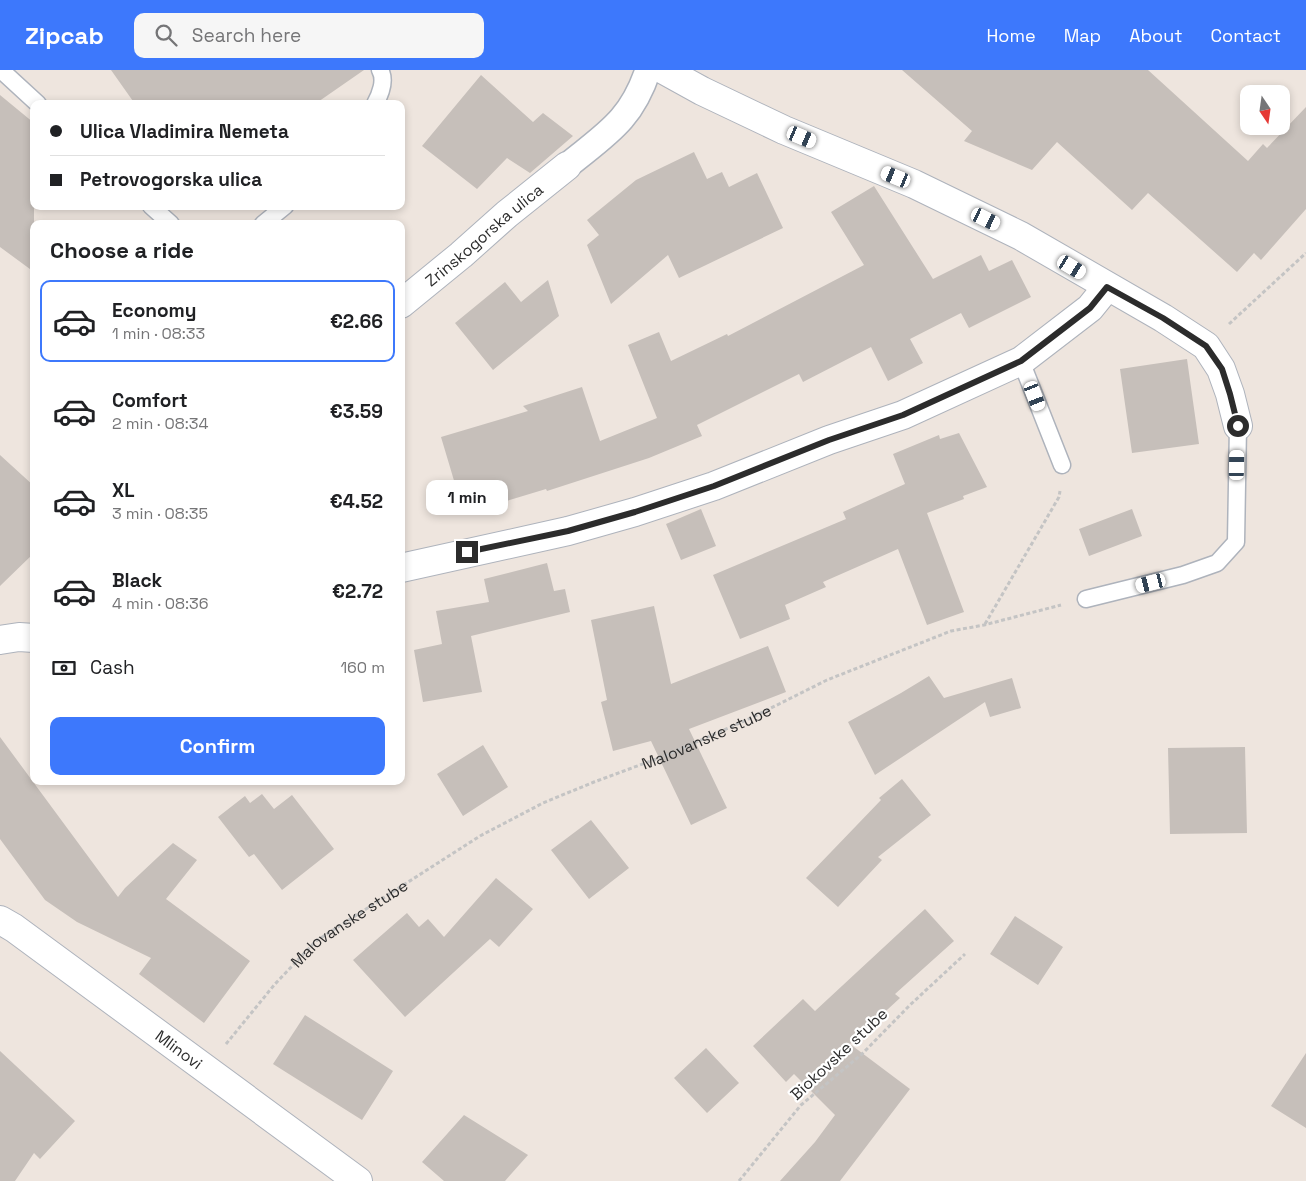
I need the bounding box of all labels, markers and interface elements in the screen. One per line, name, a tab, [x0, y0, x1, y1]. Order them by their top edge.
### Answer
search box	[134, 13, 484, 58]
text: Zipcab	[25, 20, 104, 51]
icon: search	[152, 21, 180, 49]
text: Search here	[192, 23, 301, 48]
text: Home	[987, 24, 1036, 47]
text: Map	[1064, 24, 1101, 47]
text: About	[1129, 24, 1183, 47]
text: Contact	[1211, 24, 1281, 47]
north arrow	[1240, 85, 1290, 135]
map controls	[1240, 85, 1290, 135]
text: Ulica Vladimira Nemeta	[80, 119, 289, 144]
car	[785, 124, 818, 150]
car	[879, 164, 912, 190]
text: Petrovogorska ulica	[80, 167, 262, 192]
street label: Zrinskogorska ulica	[421, 179, 547, 291]
car	[969, 206, 1002, 232]
text: Choose a ride	[50, 236, 194, 264]
car	[1055, 253, 1088, 281]
text: Economy	[112, 298, 196, 323]
icon: car	[52, 299, 97, 344]
text: €2.66	[330, 309, 383, 334]
text: 1 min · 08:33	[112, 323, 205, 344]
car	[1022, 379, 1047, 413]
text: Comfort	[112, 388, 188, 413]
icon: car	[52, 389, 97, 434]
text: €3.59	[330, 399, 383, 424]
text: 2 min · 08:34	[112, 413, 208, 434]
route start	[1227, 415, 1249, 437]
car	[1229, 450, 1244, 480]
text: XL	[112, 478, 135, 503]
icon: car	[52, 479, 97, 524]
callout: 1 min	[426, 480, 508, 514]
text: 1 min	[447, 487, 487, 508]
text: €4.52	[330, 489, 383, 514]
text: 3 min · 08:35	[112, 503, 208, 524]
route end	[456, 541, 478, 563]
text: Black	[112, 568, 162, 593]
icon: car	[52, 569, 97, 614]
car	[1134, 572, 1167, 594]
text: €2.72	[332, 579, 383, 604]
text: 4 min · 08:36	[112, 593, 209, 614]
icon: cash	[50, 654, 78, 682]
text: Cash	[90, 655, 135, 680]
text: 160 m	[340, 657, 385, 678]
street label: Malovanske stube	[639, 699, 775, 774]
button: Confirm	[50, 717, 385, 775]
street label: Malovanske stube	[286, 875, 412, 972]
street label: Biokovske stube	[786, 1003, 892, 1105]
street label: Mlinovi	[151, 1025, 207, 1074]

